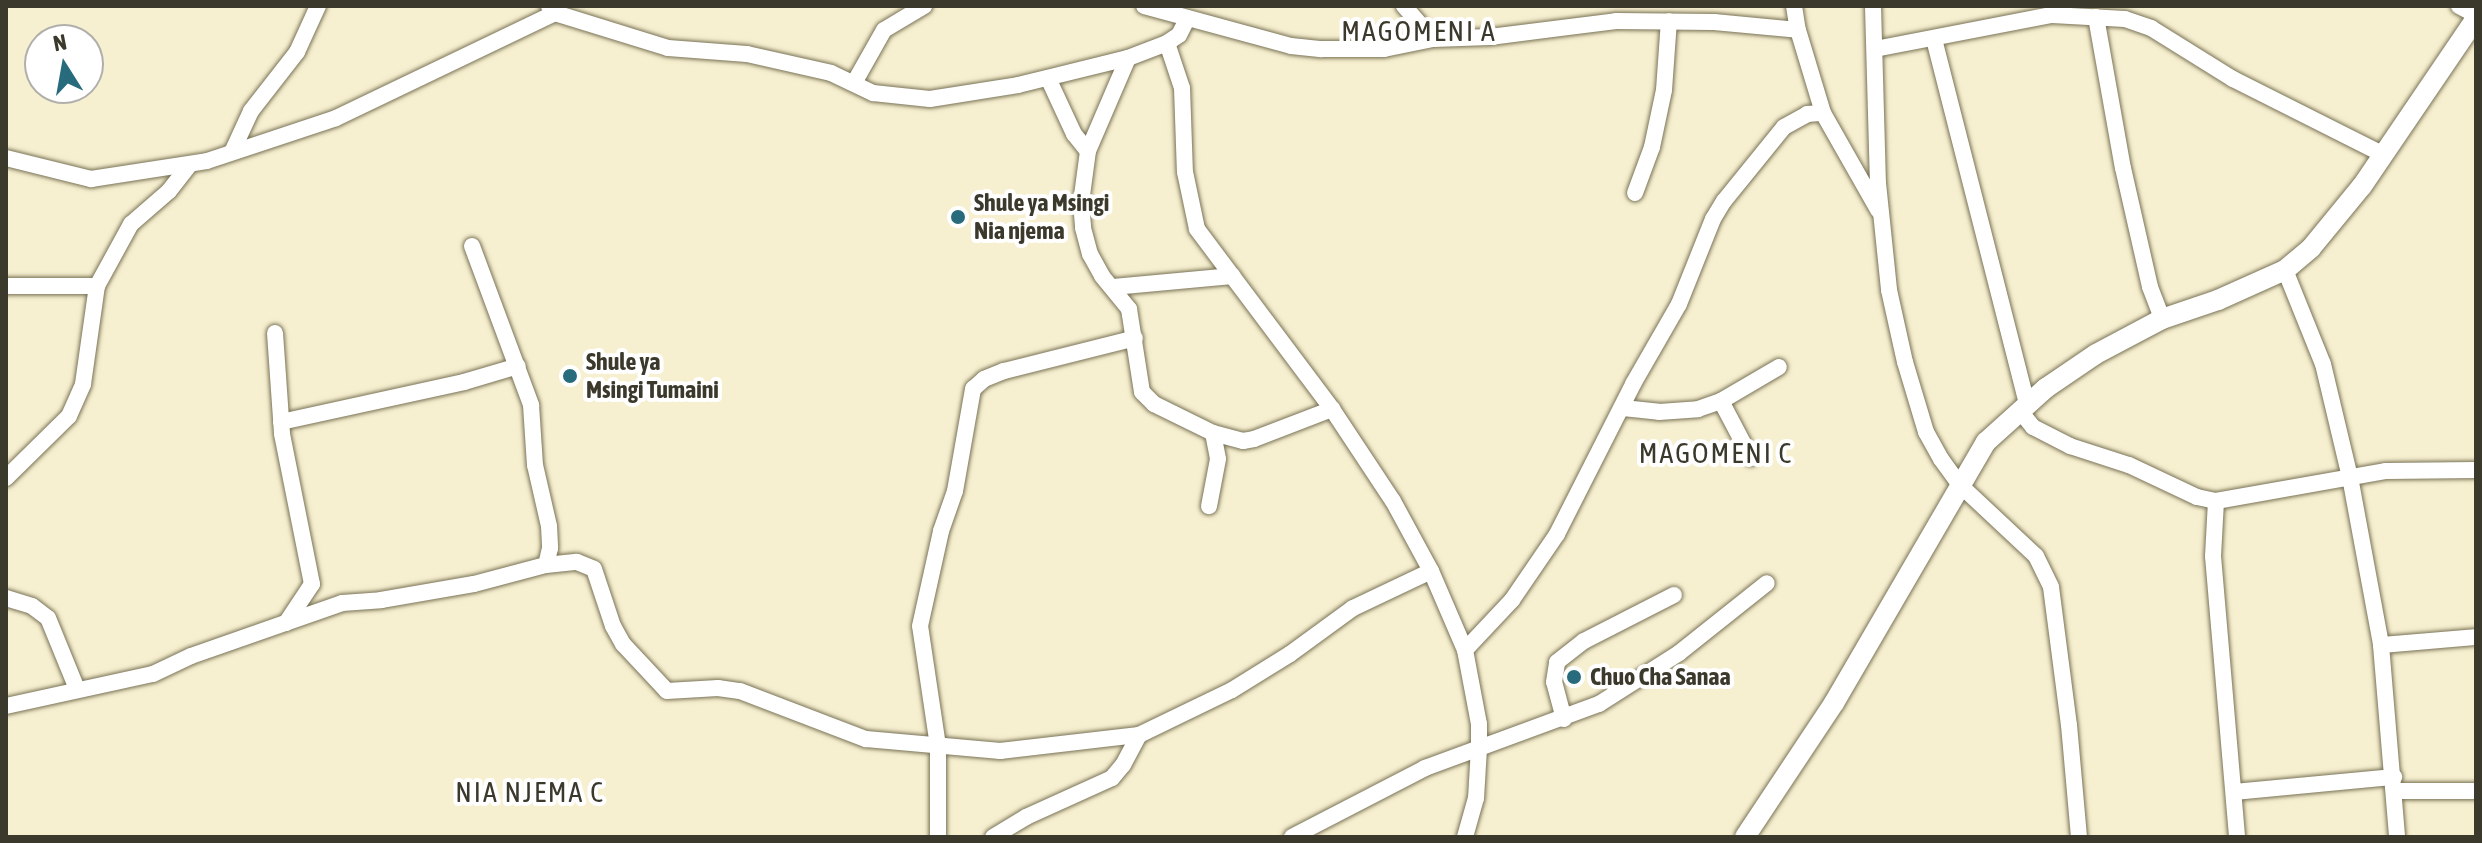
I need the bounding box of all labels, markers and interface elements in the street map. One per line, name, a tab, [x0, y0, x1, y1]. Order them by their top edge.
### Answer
district label: MAGOMENI A	[1341, 14, 1497, 48]
north arrow	[24, 24, 104, 104]
text: N	[51, 28, 69, 56]
place label: Shule ya Msingi Nia njema	[974, 189, 1109, 245]
marker: Shule ya Msingi Nia njema	[949, 208, 967, 226]
place label: Shule ya Msingi Tumaini	[586, 348, 719, 404]
marker: Shule ya Msingi Tumaini	[561, 367, 579, 385]
district label: MAGOMENI C	[1639, 436, 1793, 470]
place label: Chuo Cha Sanaa	[1590, 663, 1731, 691]
marker: Chuo Cha Sanaa	[1565, 668, 1583, 686]
district label: NIA NJEMA C	[455, 775, 605, 809]

